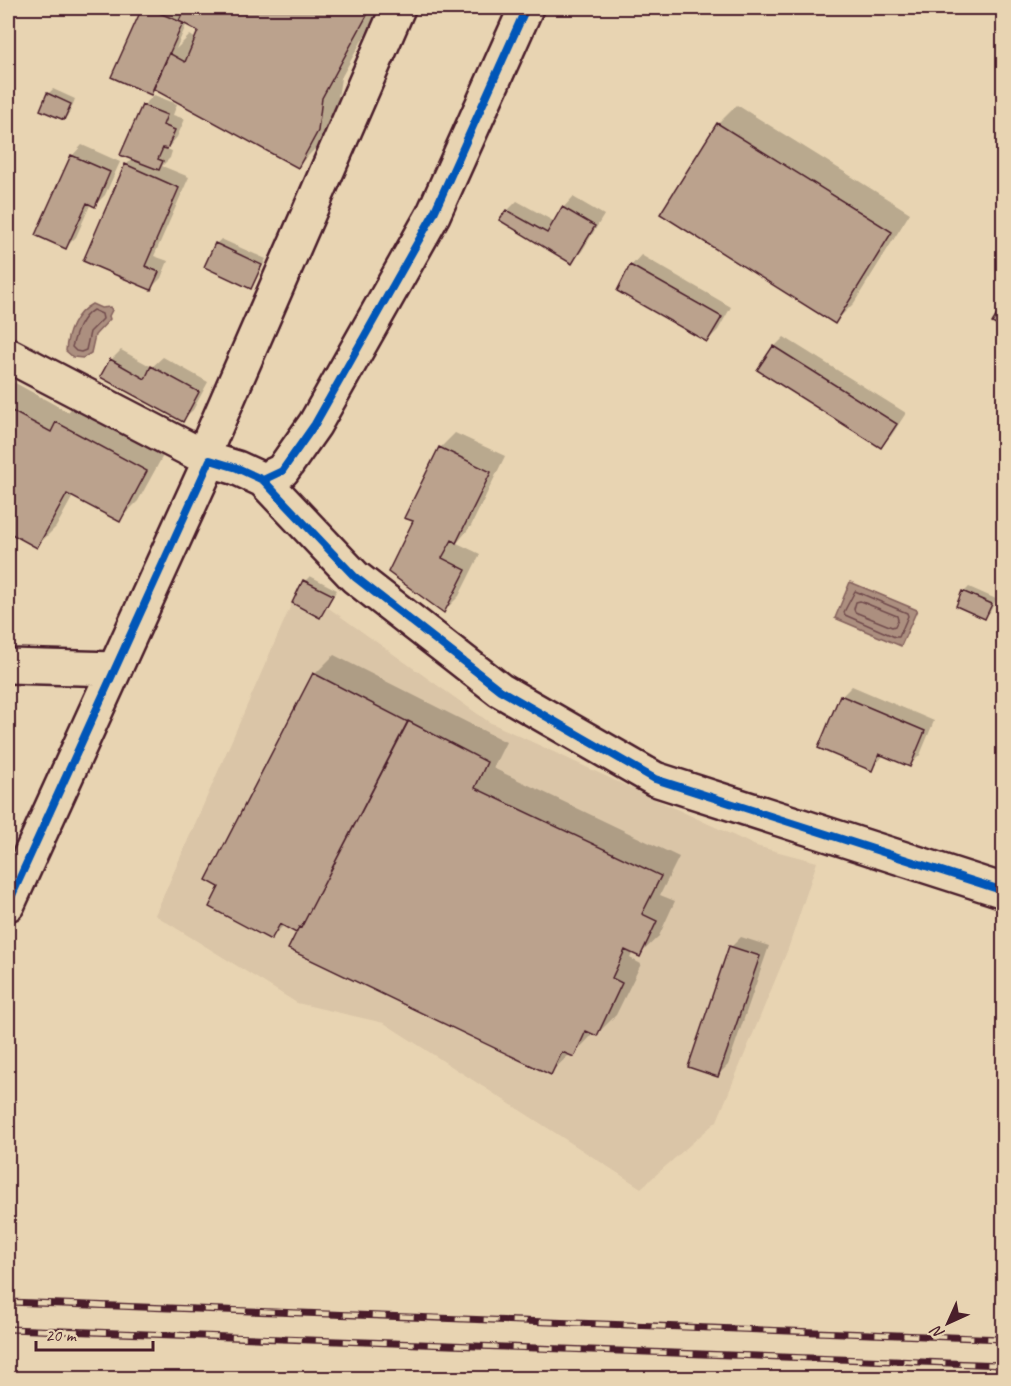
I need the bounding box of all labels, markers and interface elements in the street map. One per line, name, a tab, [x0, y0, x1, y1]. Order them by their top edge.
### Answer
north arrow	[918, 1293, 978, 1353]
scale bar	[36, 1314, 153, 1352]
text: N	[925, 1320, 949, 1343]
text: 20 m	[45, 1324, 78, 1346]

